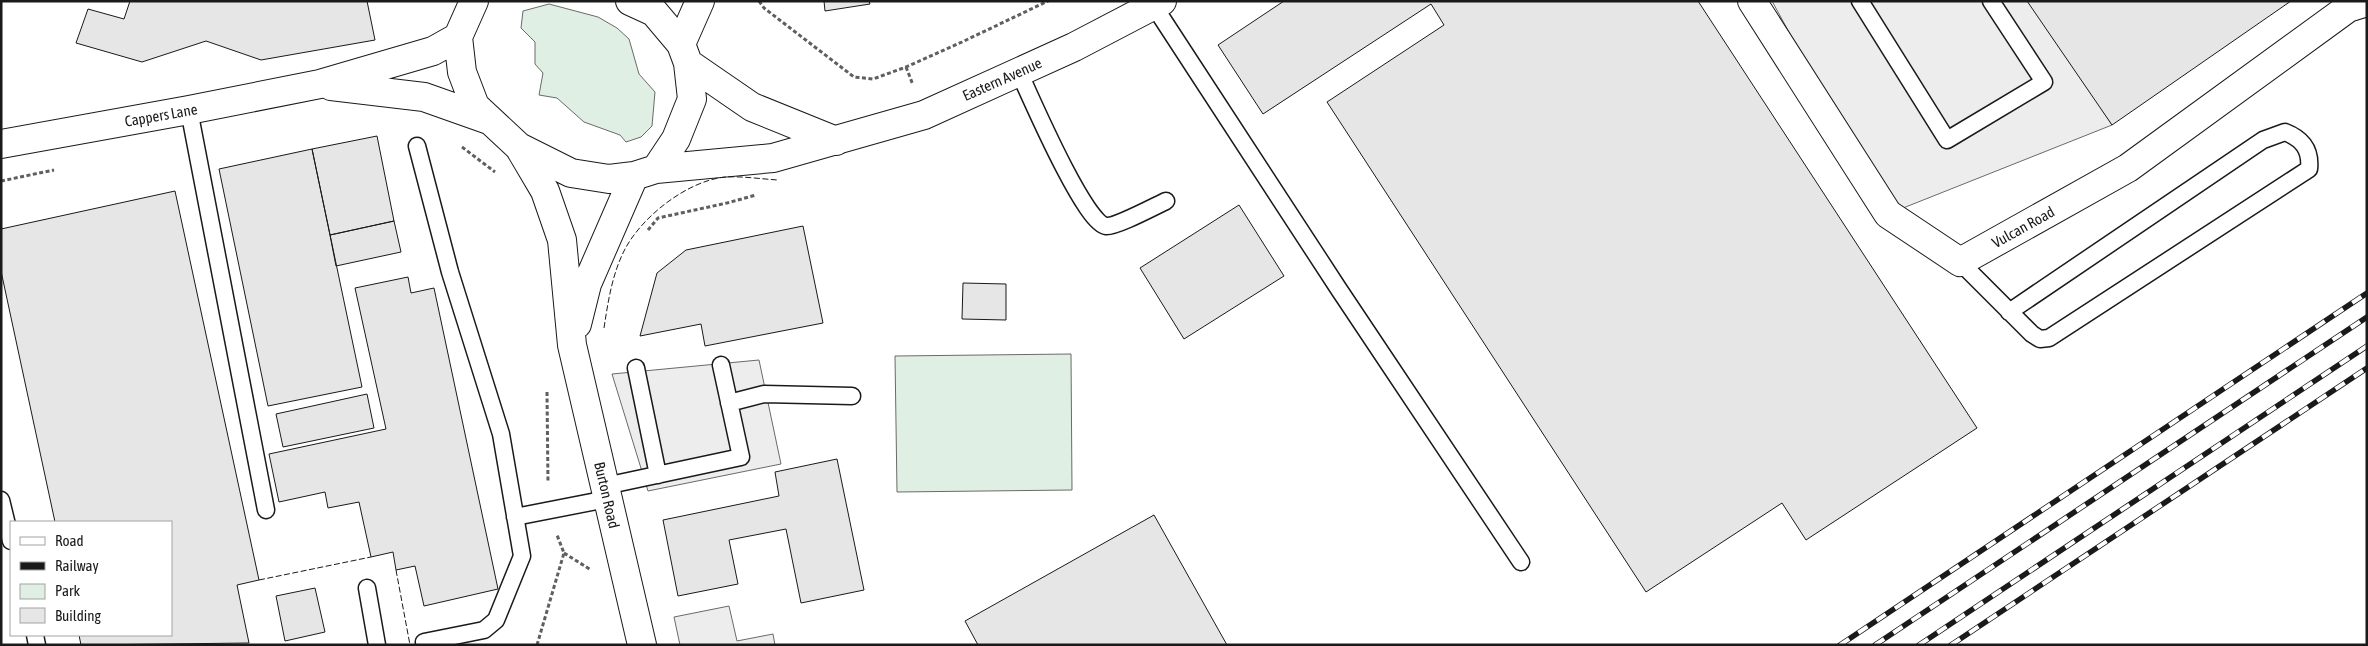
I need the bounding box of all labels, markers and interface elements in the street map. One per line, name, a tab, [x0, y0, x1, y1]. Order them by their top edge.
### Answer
street label: Eastern Avenue	[960, 54, 1044, 104]
street label: Cappers Lane	[123, 100, 199, 130]
street label: Vulcan Road	[1989, 203, 2057, 251]
street label: Burton Road	[591, 460, 623, 530]
legend	[10, 521, 172, 636]
text: Road	[55, 532, 84, 549]
text: Railway	[55, 557, 99, 574]
text: Park	[55, 582, 80, 599]
text: Building	[55, 607, 101, 624]

